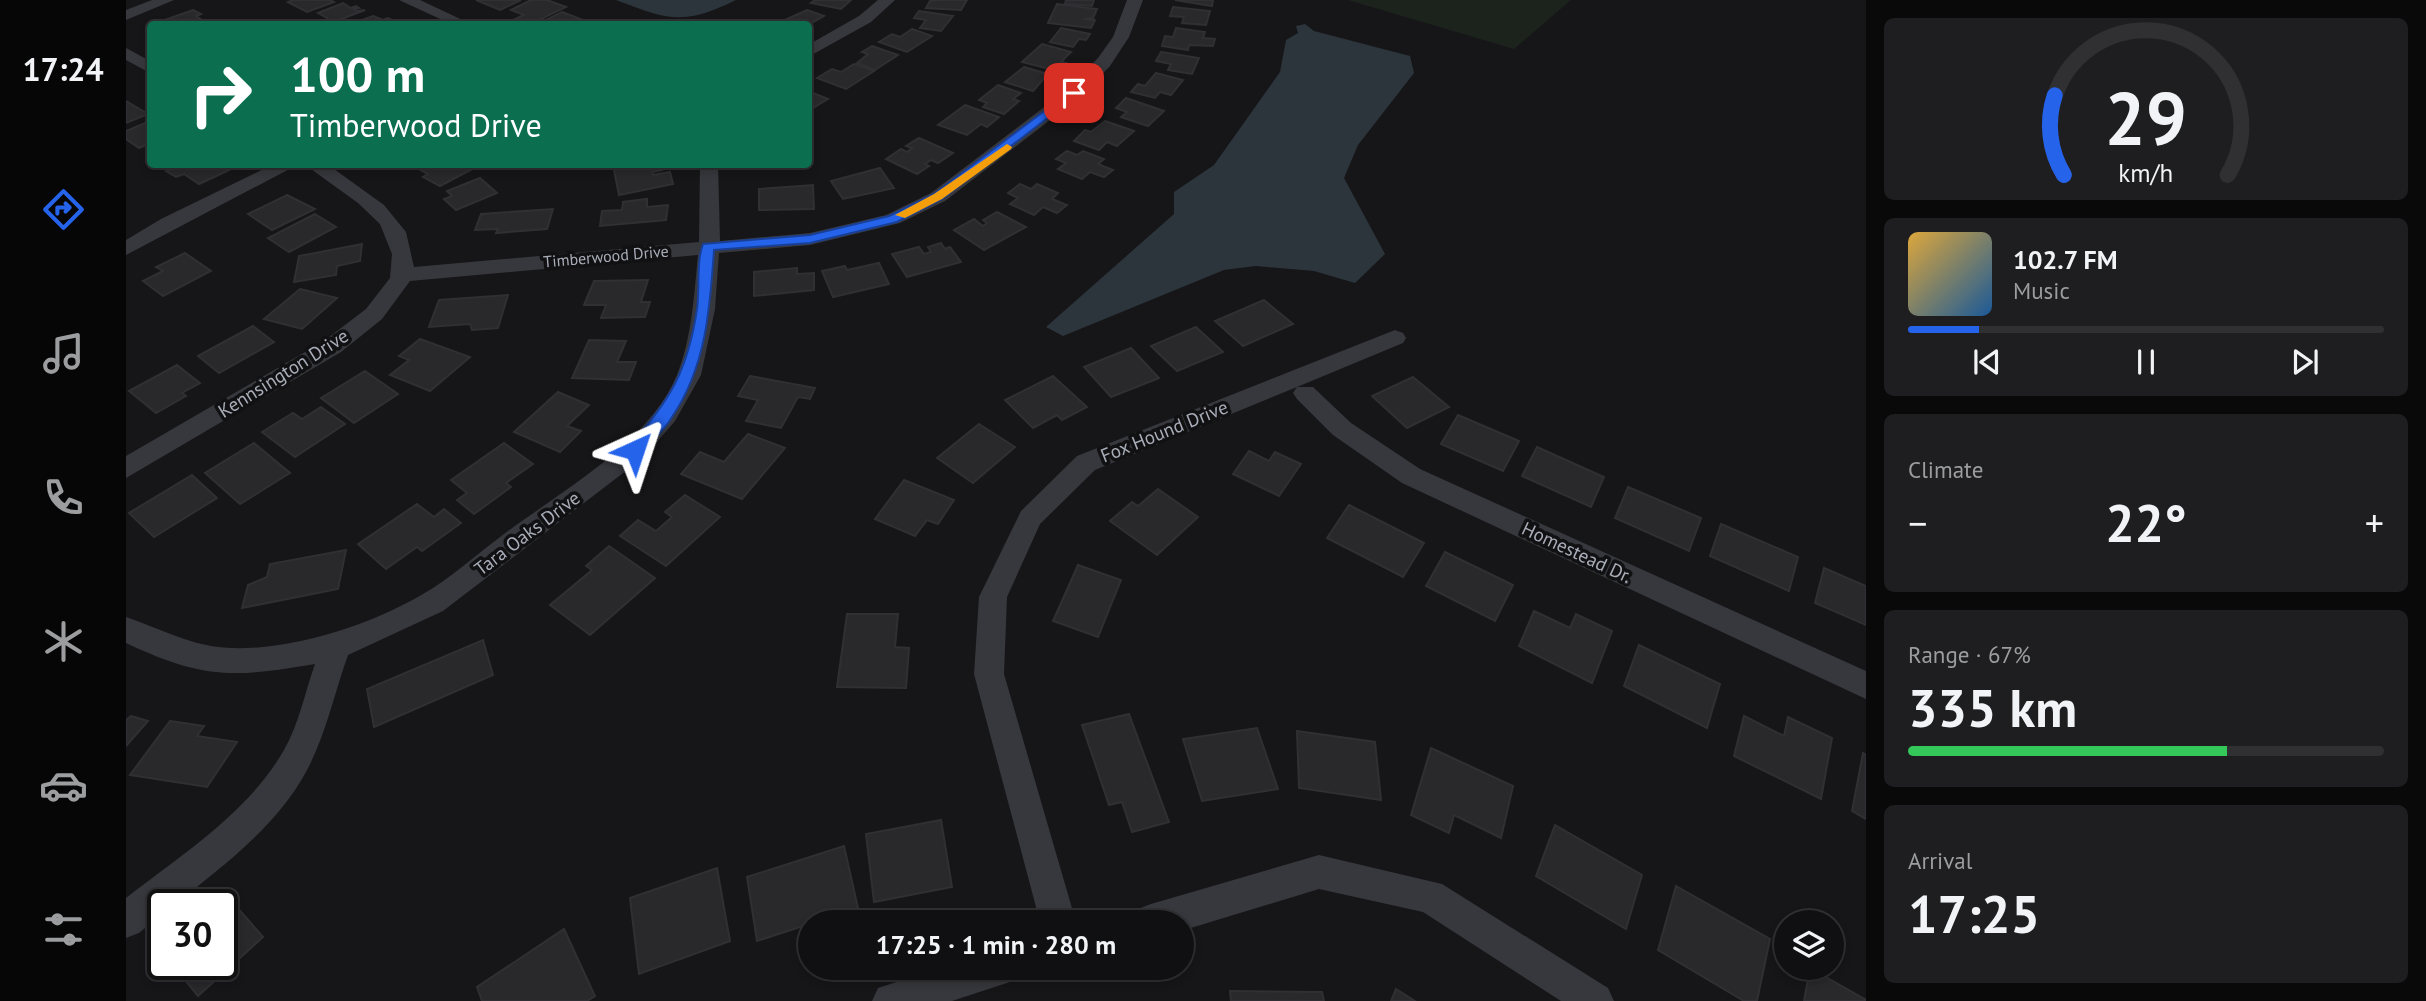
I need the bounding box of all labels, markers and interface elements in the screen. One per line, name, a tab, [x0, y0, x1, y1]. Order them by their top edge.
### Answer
text: 100 m	[290, 42, 425, 106]
text: 17:24	[22, 48, 104, 90]
icon: right	[175, 49, 266, 140]
pin	[1044, 63, 1104, 123]
text: 29	[2105, 71, 2187, 165]
icon: arrive	[1055, 74, 1093, 112]
text: Timberwood Drive	[290, 104, 542, 146]
text: km/h	[2119, 157, 2173, 189]
icon: directions	[39, 185, 88, 234]
street label: Timberwood Drive	[542, 241, 670, 271]
text: 102.7 FM	[2013, 243, 2118, 276]
text: Music	[2013, 276, 2070, 305]
street label: Kennsington Drive	[213, 323, 353, 423]
icon: music	[39, 329, 88, 378]
icon: previous	[1968, 343, 2006, 381]
icon: pause	[2127, 343, 2165, 381]
icon: next	[2286, 343, 2324, 381]
street label: Fox Hound Drive	[1097, 395, 1231, 467]
position arrow	[598, 413, 672, 487]
text: Climate	[1908, 455, 1983, 484]
icon: phone	[39, 473, 88, 522]
street label: Tara Oaks Drive	[469, 485, 585, 581]
text: 22°	[2105, 489, 2187, 556]
text: −	[1908, 498, 1927, 547]
text: +	[2365, 498, 2384, 547]
street label: Homestead Dr.	[1518, 516, 1636, 588]
icon: climate	[39, 617, 88, 666]
text: Range · 67%	[1908, 640, 2031, 669]
text: 335 km	[1908, 674, 2077, 741]
icon: car	[39, 761, 88, 810]
text: Arrival	[1908, 846, 1972, 875]
text: 17:25	[1908, 880, 2040, 947]
speed limit sign: 30	[147, 889, 238, 980]
icon: filters	[39, 905, 88, 954]
map controls	[1774, 910, 1844, 980]
button: layers	[1774, 910, 1844, 980]
text: 17:25 · 1 min · 280 m	[876, 928, 1116, 961]

